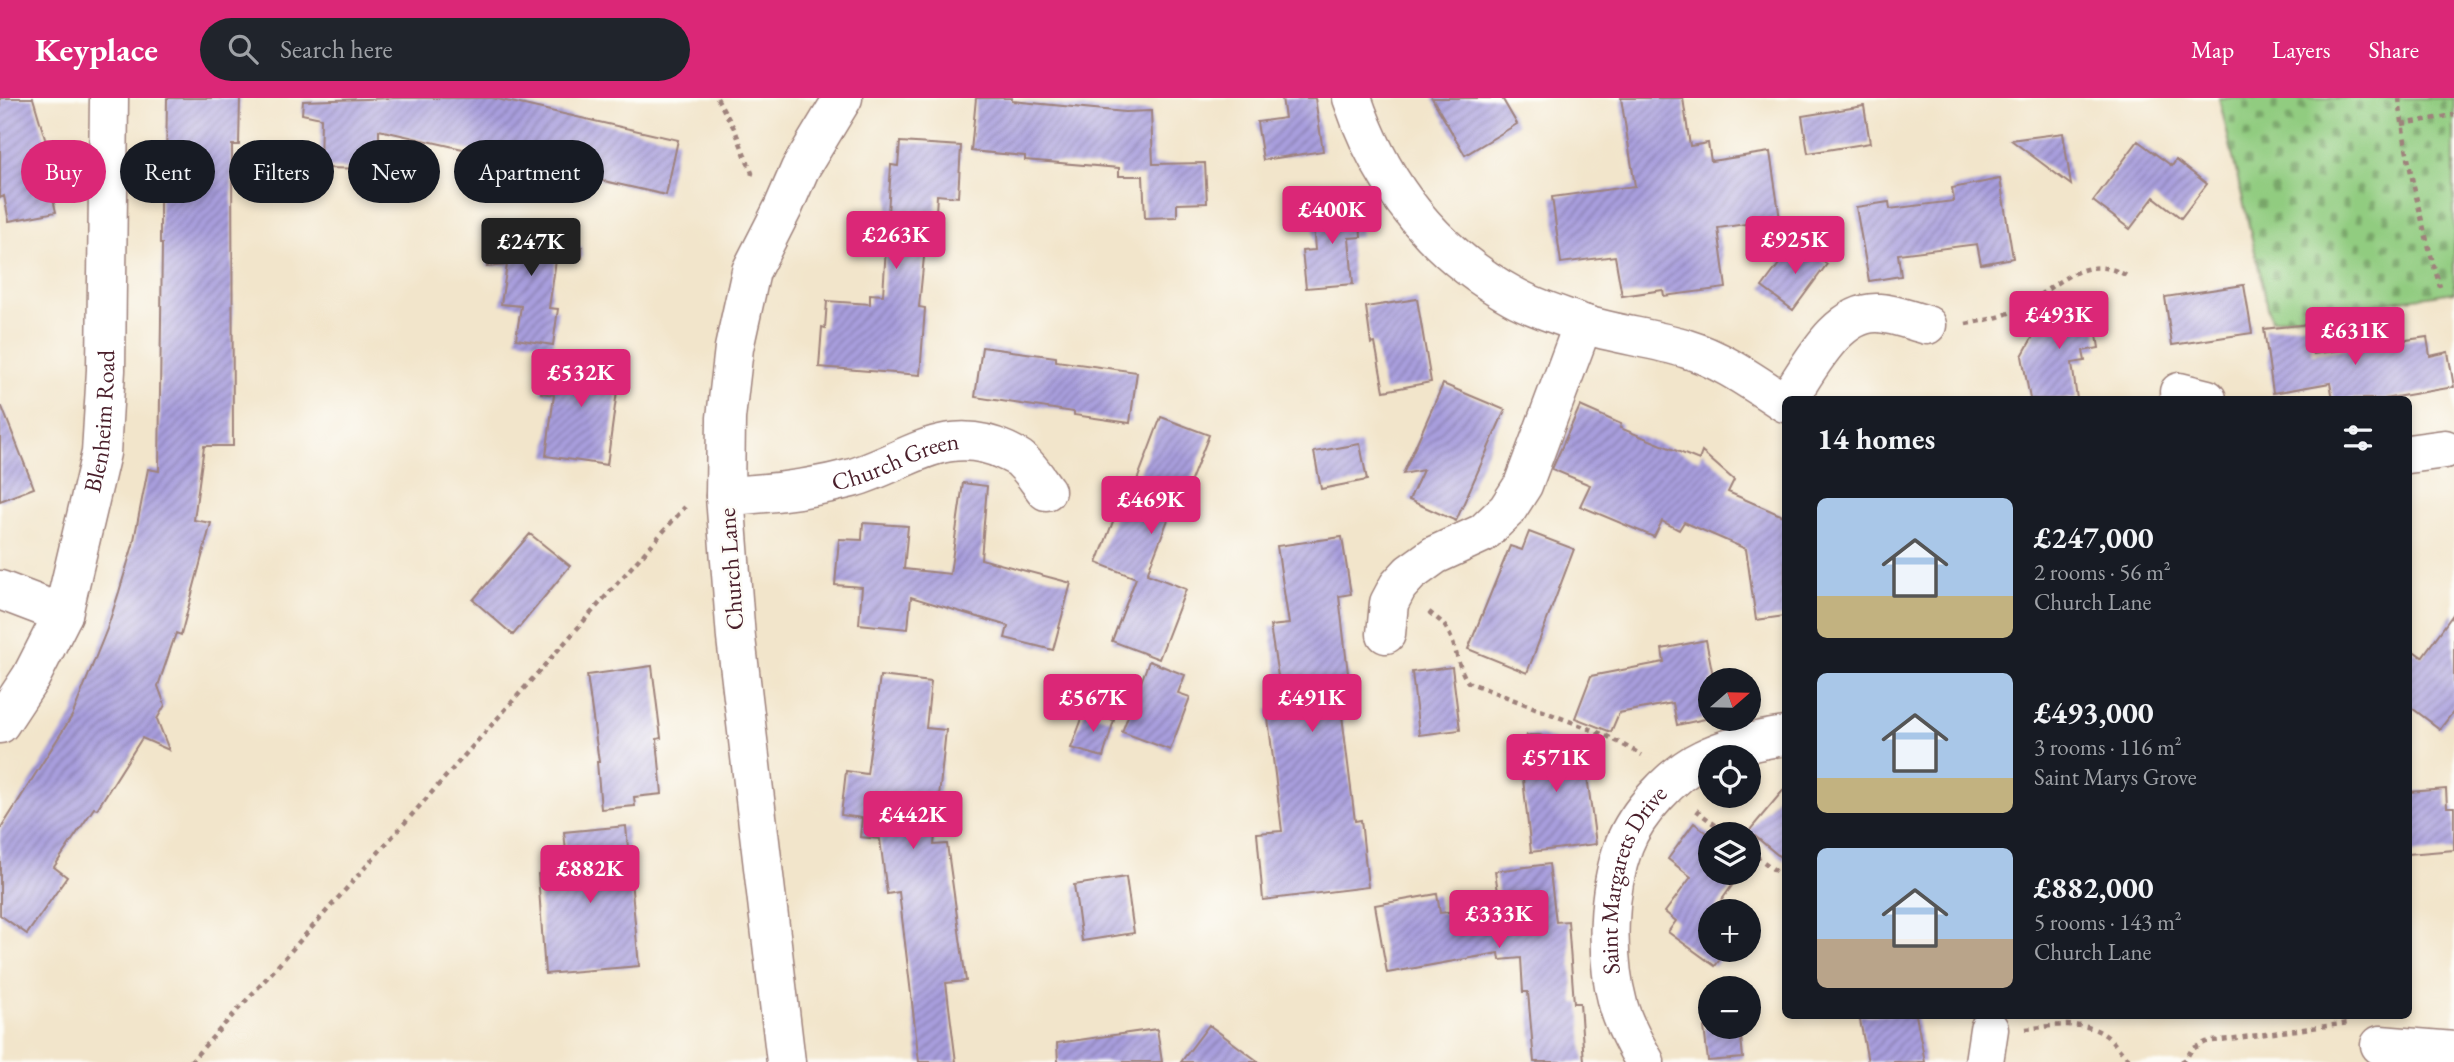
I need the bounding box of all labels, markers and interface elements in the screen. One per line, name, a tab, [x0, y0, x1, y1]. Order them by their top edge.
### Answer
search box	[200, 18, 690, 81]
text: Keyplace	[35, 28, 158, 71]
icon: search	[224, 30, 262, 68]
text: Search here	[280, 32, 393, 66]
text: Map	[2191, 34, 2234, 65]
text: Layers	[2272, 34, 2331, 65]
text: Share	[2369, 34, 2419, 65]
chip: Buy	[21, 140, 106, 203]
chip: Rent	[120, 140, 215, 203]
chip: Filters	[229, 140, 334, 203]
chip: New	[348, 140, 440, 203]
chip: Apartment	[454, 140, 604, 203]
pin: £400K	[1283, 186, 1381, 246]
text: £400K	[1298, 194, 1366, 224]
pin: £263K	[847, 212, 945, 271]
pin: £925K	[1746, 216, 1844, 276]
pin: £247K	[482, 218, 580, 278]
text: £263K	[862, 219, 930, 249]
text: £925K	[1761, 224, 1829, 254]
text: £247K	[497, 226, 565, 256]
pin: £493K	[2010, 292, 2108, 351]
text: £493K	[2025, 299, 2093, 329]
pin: £631K	[2306, 308, 2404, 367]
text: £631K	[2321, 315, 2389, 345]
street label: Blenheim Road	[76, 349, 121, 495]
pin: £532K	[532, 350, 630, 409]
text: £532K	[547, 357, 615, 387]
text: 14 homes	[1817, 419, 1935, 458]
icon: filters	[2339, 419, 2377, 457]
street label: Church Green	[828, 425, 961, 498]
pin: £469K	[1102, 476, 1200, 536]
text: £469K	[1117, 484, 1185, 514]
street label: Church Lane	[711, 507, 750, 631]
text: £247,000	[2034, 518, 2154, 557]
icon: home	[1873, 526, 1957, 610]
text: 2 rooms · 56 m²	[2034, 557, 2171, 587]
text: Church Lane	[2034, 587, 2152, 617]
north arrow	[1698, 668, 1760, 732]
map controls	[1698, 668, 1761, 1039]
pin: £567K	[1044, 674, 1142, 734]
pin: £491K	[1263, 674, 1361, 734]
text: £567K	[1059, 682, 1127, 712]
text: £491K	[1278, 682, 1346, 712]
text: £493,000	[2034, 693, 2154, 732]
icon: home	[1873, 701, 1957, 785]
text: 3 rooms · 116 m²	[2034, 732, 2182, 762]
pin: £571K	[1507, 734, 1605, 794]
text: £571K	[1522, 742, 1590, 772]
button: locate	[1698, 745, 1761, 808]
text: Saint Marys Grove	[2034, 762, 2197, 792]
street label: Saint Margarets Drive	[1593, 778, 1673, 976]
pin: £442K	[864, 792, 962, 851]
text: £442K	[879, 799, 947, 829]
button: layers	[1698, 822, 1761, 885]
pin: £882K	[541, 846, 639, 905]
text: £882K	[556, 853, 624, 883]
text: £882,000	[2034, 868, 2154, 907]
icon: home	[1873, 876, 1957, 960]
pin: £333K	[1450, 890, 1548, 950]
text: £333K	[1465, 898, 1533, 928]
button: +	[1698, 899, 1761, 962]
text: 5 rooms · 143 m²	[2034, 907, 2182, 937]
text: Church Lane	[2034, 937, 2152, 967]
button: −	[1698, 976, 1761, 1039]

